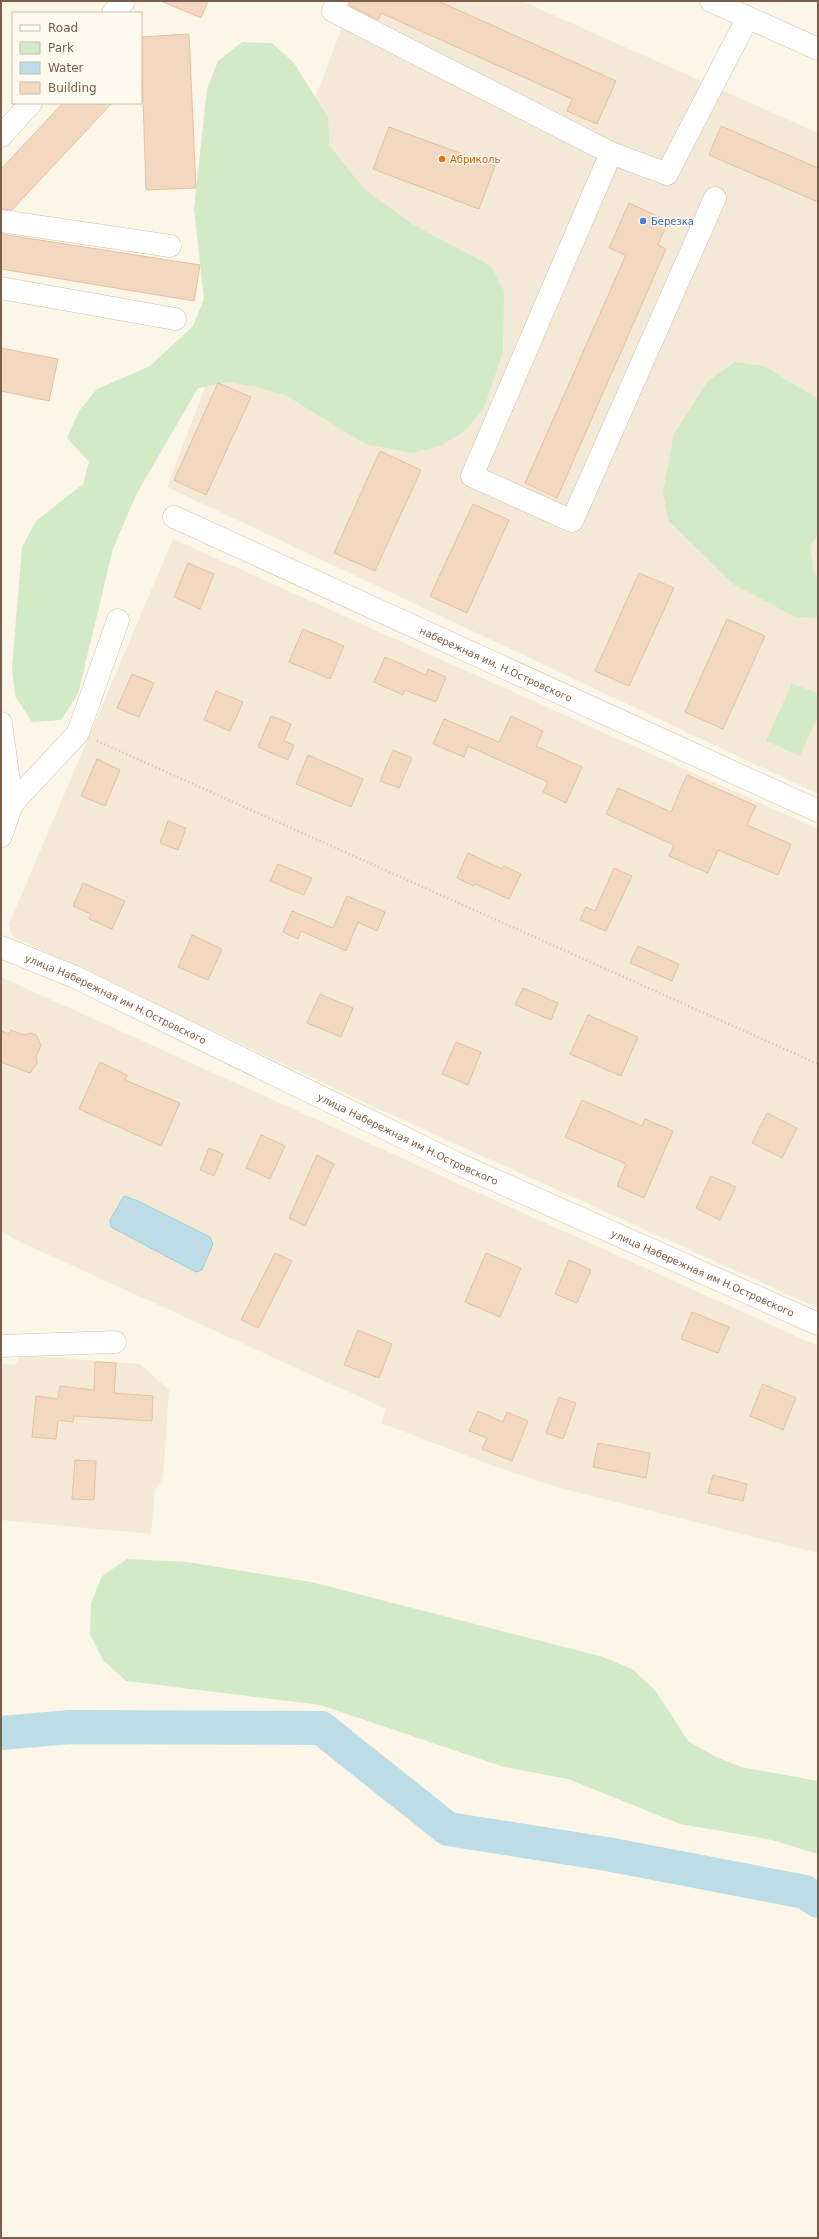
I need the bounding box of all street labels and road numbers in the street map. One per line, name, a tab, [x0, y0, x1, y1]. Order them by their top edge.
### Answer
street label: набережная им. Н.Островского	[418, 624, 574, 704]
street label: улица Набережная им Н.Островского	[23, 952, 208, 1046]
street label: улица Набережная им Н.Островского	[316, 1091, 500, 1187]
street label: улица Набережная им Н.Островского	[610, 1227, 796, 1318]

